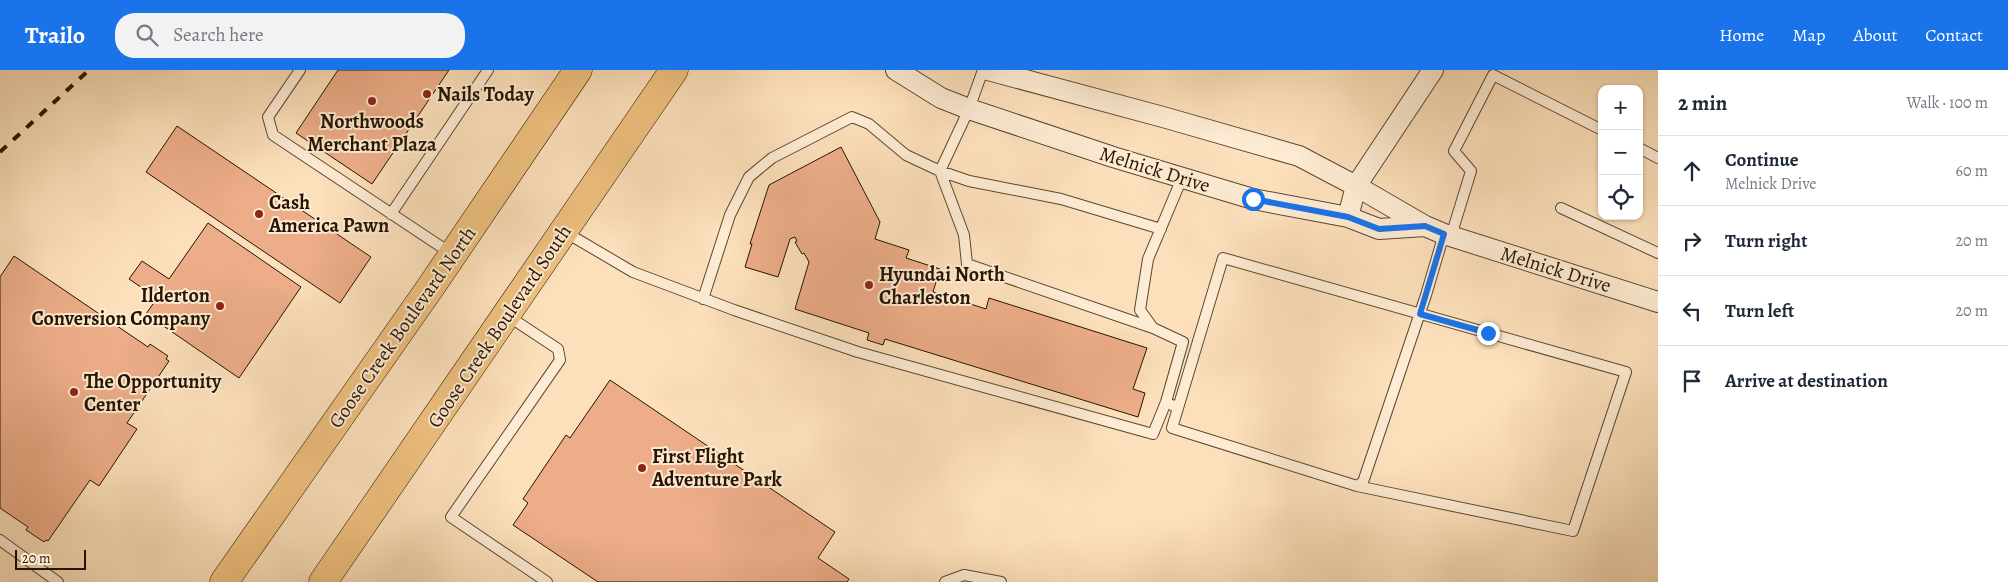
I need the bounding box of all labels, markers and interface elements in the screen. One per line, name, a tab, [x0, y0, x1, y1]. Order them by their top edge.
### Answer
search box	[115, 13, 465, 58]
text: Trailo	[25, 19, 85, 51]
icon: search	[133, 21, 161, 49]
text: Search here	[173, 22, 264, 48]
text: Home	[1719, 23, 1764, 47]
text: Map	[1792, 23, 1825, 47]
text: About	[1853, 23, 1897, 47]
text: Contact	[1925, 23, 1983, 47]
place label: Nails Today	[437, 81, 534, 108]
map controls	[1598, 85, 1643, 220]
button: +	[1598, 85, 1643, 130]
marker: Nails Today	[421, 88, 433, 100]
text: 2 min	[1678, 89, 1727, 117]
text: Walk · 100 m	[1907, 92, 1988, 114]
marker: Northwoods Merchant Plaza	[366, 95, 378, 107]
place label: Northwoods Merchant Plaza	[307, 108, 437, 158]
button: −	[1598, 130, 1643, 175]
street label: Melnick Drive	[1096, 140, 1213, 199]
text: Continue	[1725, 147, 1799, 173]
icon: ahead	[1678, 157, 1706, 185]
text: 60 m	[1956, 160, 1988, 182]
text: Melnick Drive	[1725, 173, 1816, 195]
button: locate	[1598, 175, 1643, 220]
route start	[1242, 188, 1265, 211]
place label: Cash America Pawn	[268, 189, 389, 239]
marker: Cash America Pawn	[253, 208, 265, 220]
street label: Goose Creek Boulevard South	[421, 219, 578, 433]
street label: Goose Creek Boulevard North	[322, 221, 483, 434]
icon: right	[1678, 227, 1706, 255]
text: Turn right	[1725, 228, 1807, 254]
text: 20 m	[1955, 230, 1988, 252]
street label: Melnick Drive	[1497, 240, 1614, 299]
place label: Hyundai North Charleston	[879, 261, 1005, 311]
marker: Hyundai North Charleston	[863, 279, 875, 291]
place label: Ilderton Conversion Company	[31, 282, 211, 332]
icon: left	[1678, 297, 1706, 325]
text: Turn left	[1725, 298, 1794, 324]
marker: Ilderton Conversion Company	[214, 300, 226, 312]
text: 20 m	[1955, 300, 1988, 322]
route end	[1477, 322, 1500, 345]
icon: arrive	[1678, 367, 1706, 395]
place label: The Opportunity Center	[84, 368, 222, 418]
text: Arrive at destination	[1725, 368, 1888, 394]
marker: The Opportunity Center	[68, 386, 80, 398]
place label: First Flight Adventure Park	[651, 443, 783, 493]
marker: First Flight Adventure Park	[636, 462, 648, 474]
scale bar	[15, 547, 86, 570]
text: 20 m	[22, 549, 51, 568]

